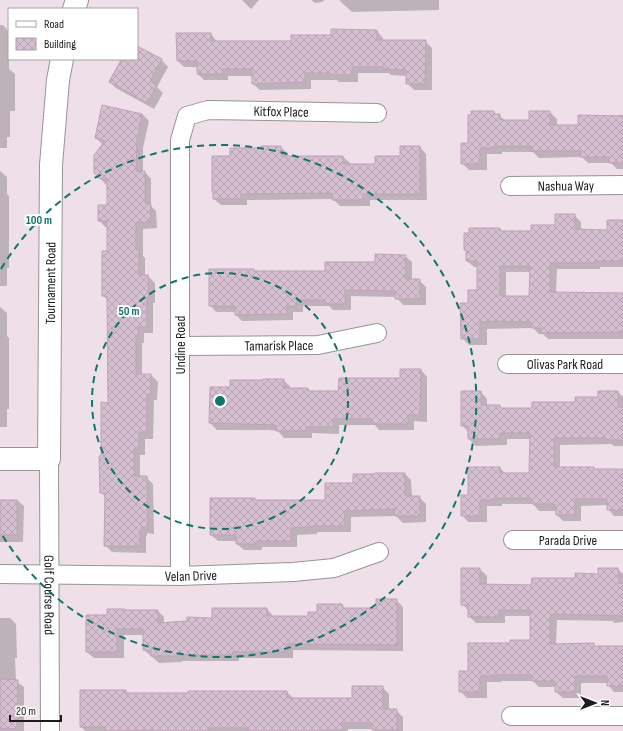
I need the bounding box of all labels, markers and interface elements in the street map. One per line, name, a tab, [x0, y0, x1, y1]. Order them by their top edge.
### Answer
legend	[8, 8, 138, 60]
text: Road	[44, 17, 64, 32]
text: Building	[44, 37, 76, 52]
street label: Kitfox Place	[253, 102, 309, 120]
street label: Nashua Way	[538, 177, 595, 194]
text: 100 m	[26, 213, 52, 228]
street label: Tournament Road	[41, 242, 59, 324]
text: 50 m	[119, 304, 139, 319]
street label: Undine Road	[172, 316, 189, 374]
street label: Tamarisk Place	[244, 337, 314, 354]
street label: Olivas Park Road	[527, 356, 603, 373]
centre of rings	[213, 394, 227, 408]
street label: Parada Drive	[539, 532, 597, 549]
street label: Golf Course Road	[41, 555, 58, 635]
street label: Velan Drive	[165, 566, 217, 585]
north arrow	[575, 683, 615, 723]
scale bar	[10, 697, 61, 723]
text: N	[598, 700, 611, 706]
text: 20 m	[16, 704, 36, 719]

